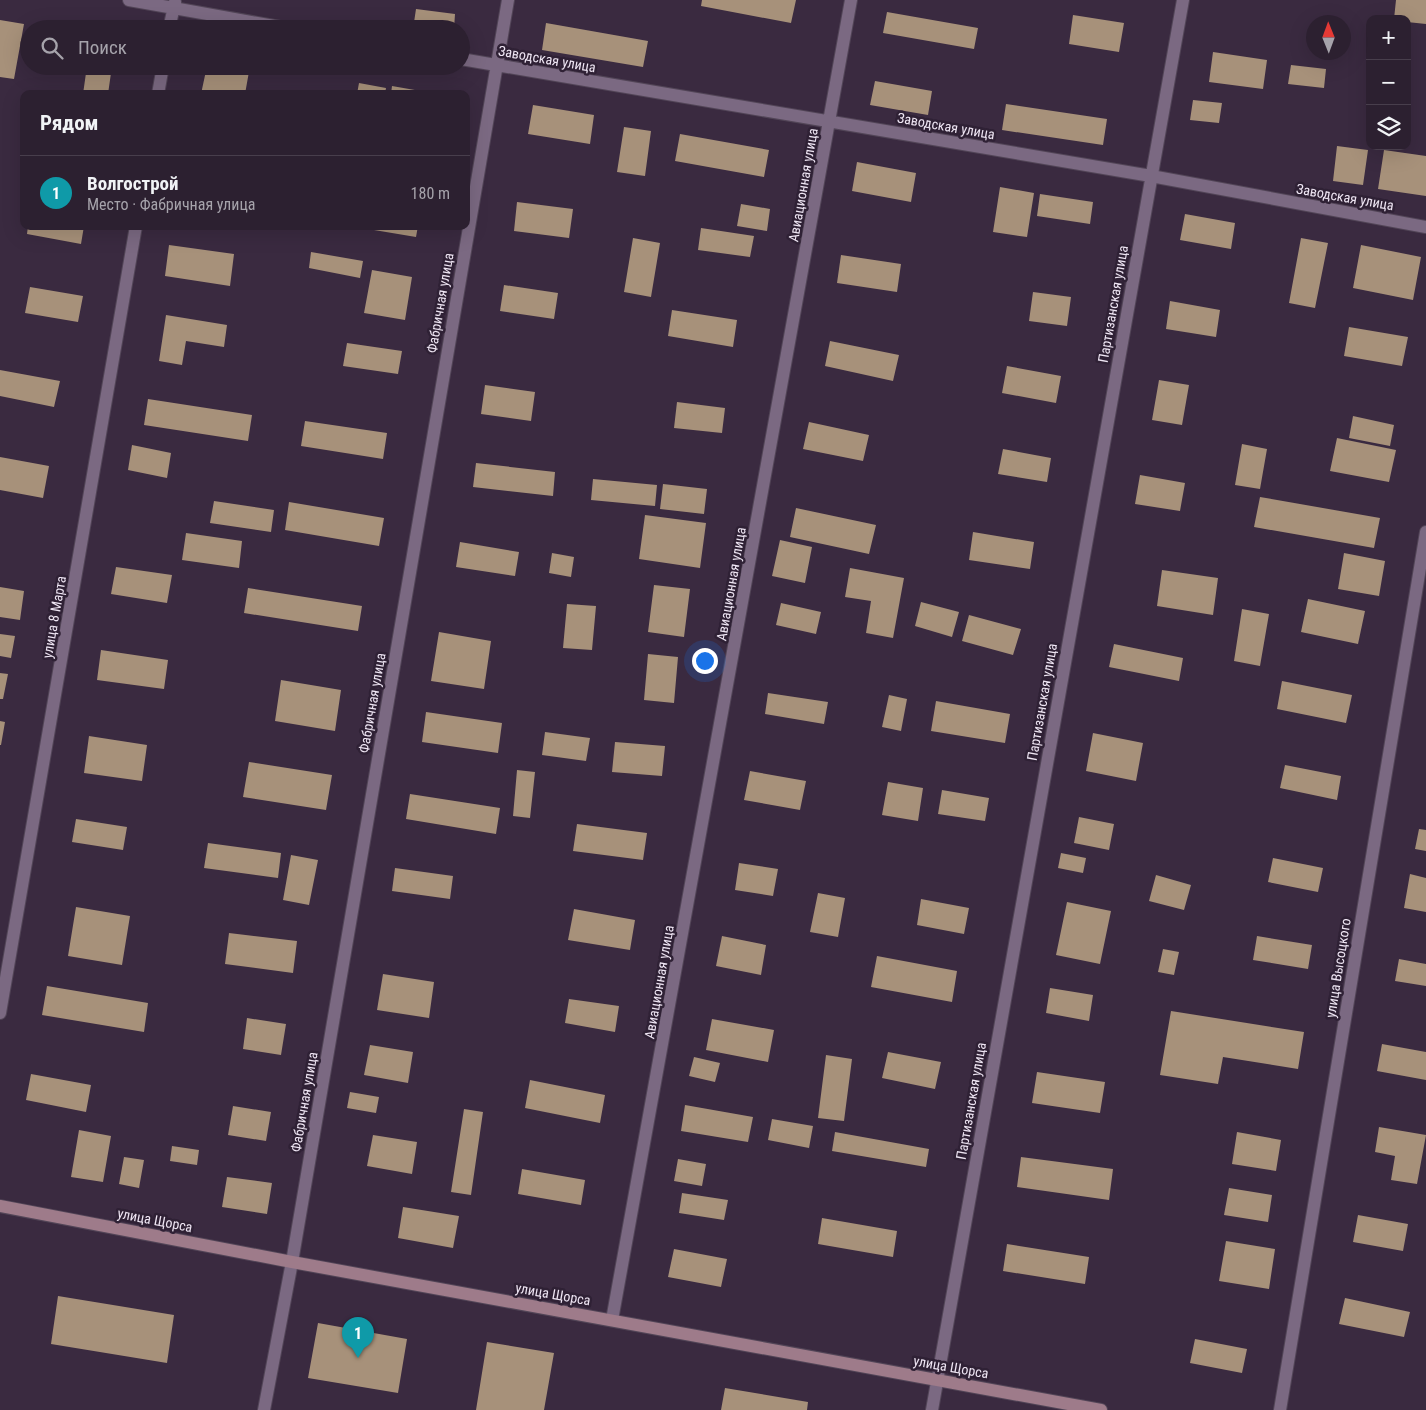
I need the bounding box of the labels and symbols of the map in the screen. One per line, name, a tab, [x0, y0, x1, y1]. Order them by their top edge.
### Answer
north arrow	[1306, 15, 1351, 60]
street label: Заводская улица	[497, 43, 597, 75]
street label: Заводская улица	[896, 110, 996, 142]
street label: Авиационная улица	[785, 127, 821, 243]
street label: Заводская улица	[1295, 181, 1395, 213]
street label: Партизанская улица	[1095, 244, 1131, 364]
street label: Фабричная улица	[423, 252, 457, 354]
street label: Авиационная улица	[713, 526, 749, 642]
street label: улица 8 Марта	[39, 575, 69, 659]
street label: Партизанская улица	[1024, 642, 1060, 762]
your location	[692, 648, 718, 674]
street label: Фабричная улица	[355, 652, 389, 754]
street label: улица Высоцкого	[1322, 917, 1354, 1019]
street label: Авиационная улица	[641, 924, 677, 1040]
street label: Партизанская улица	[953, 1041, 989, 1161]
street label: Фабричная улица	[287, 1051, 321, 1153]
street label: улица Щорса	[116, 1205, 194, 1235]
street label: улица Щорса	[514, 1280, 592, 1308]
pin: 1	[342, 1317, 374, 1358]
street label: улица Щорса	[912, 1353, 990, 1381]

